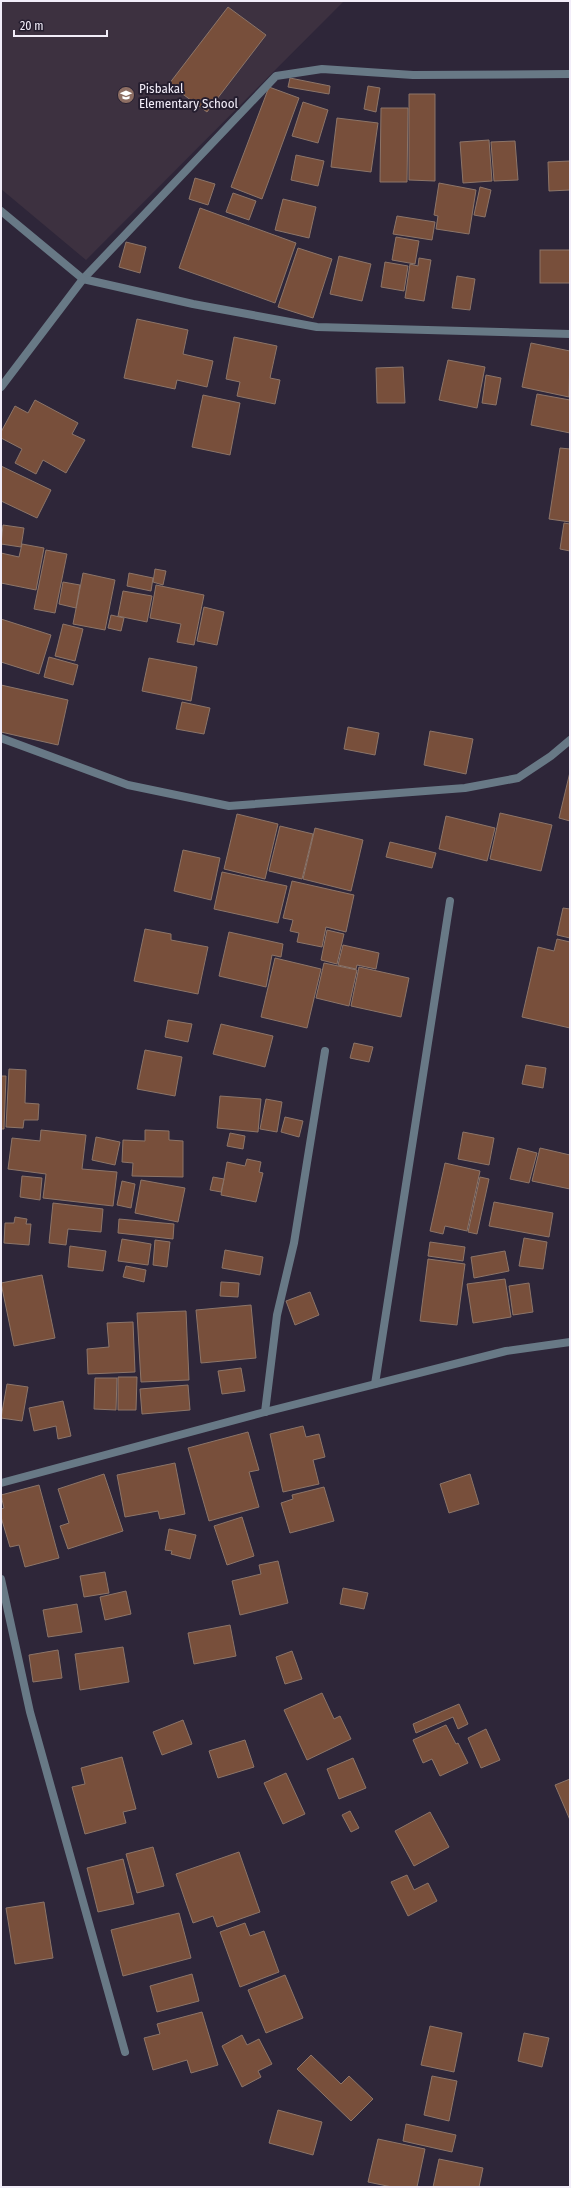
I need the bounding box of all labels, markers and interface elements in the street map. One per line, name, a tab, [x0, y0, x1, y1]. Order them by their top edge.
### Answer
scale bar	[14, 12, 107, 38]
text: 20 m	[20, 19, 44, 33]
place label: Pisbakal Elementary School	[139, 81, 239, 111]
school or university icon: Pisbakal Elementary School	[116, 85, 136, 105]

